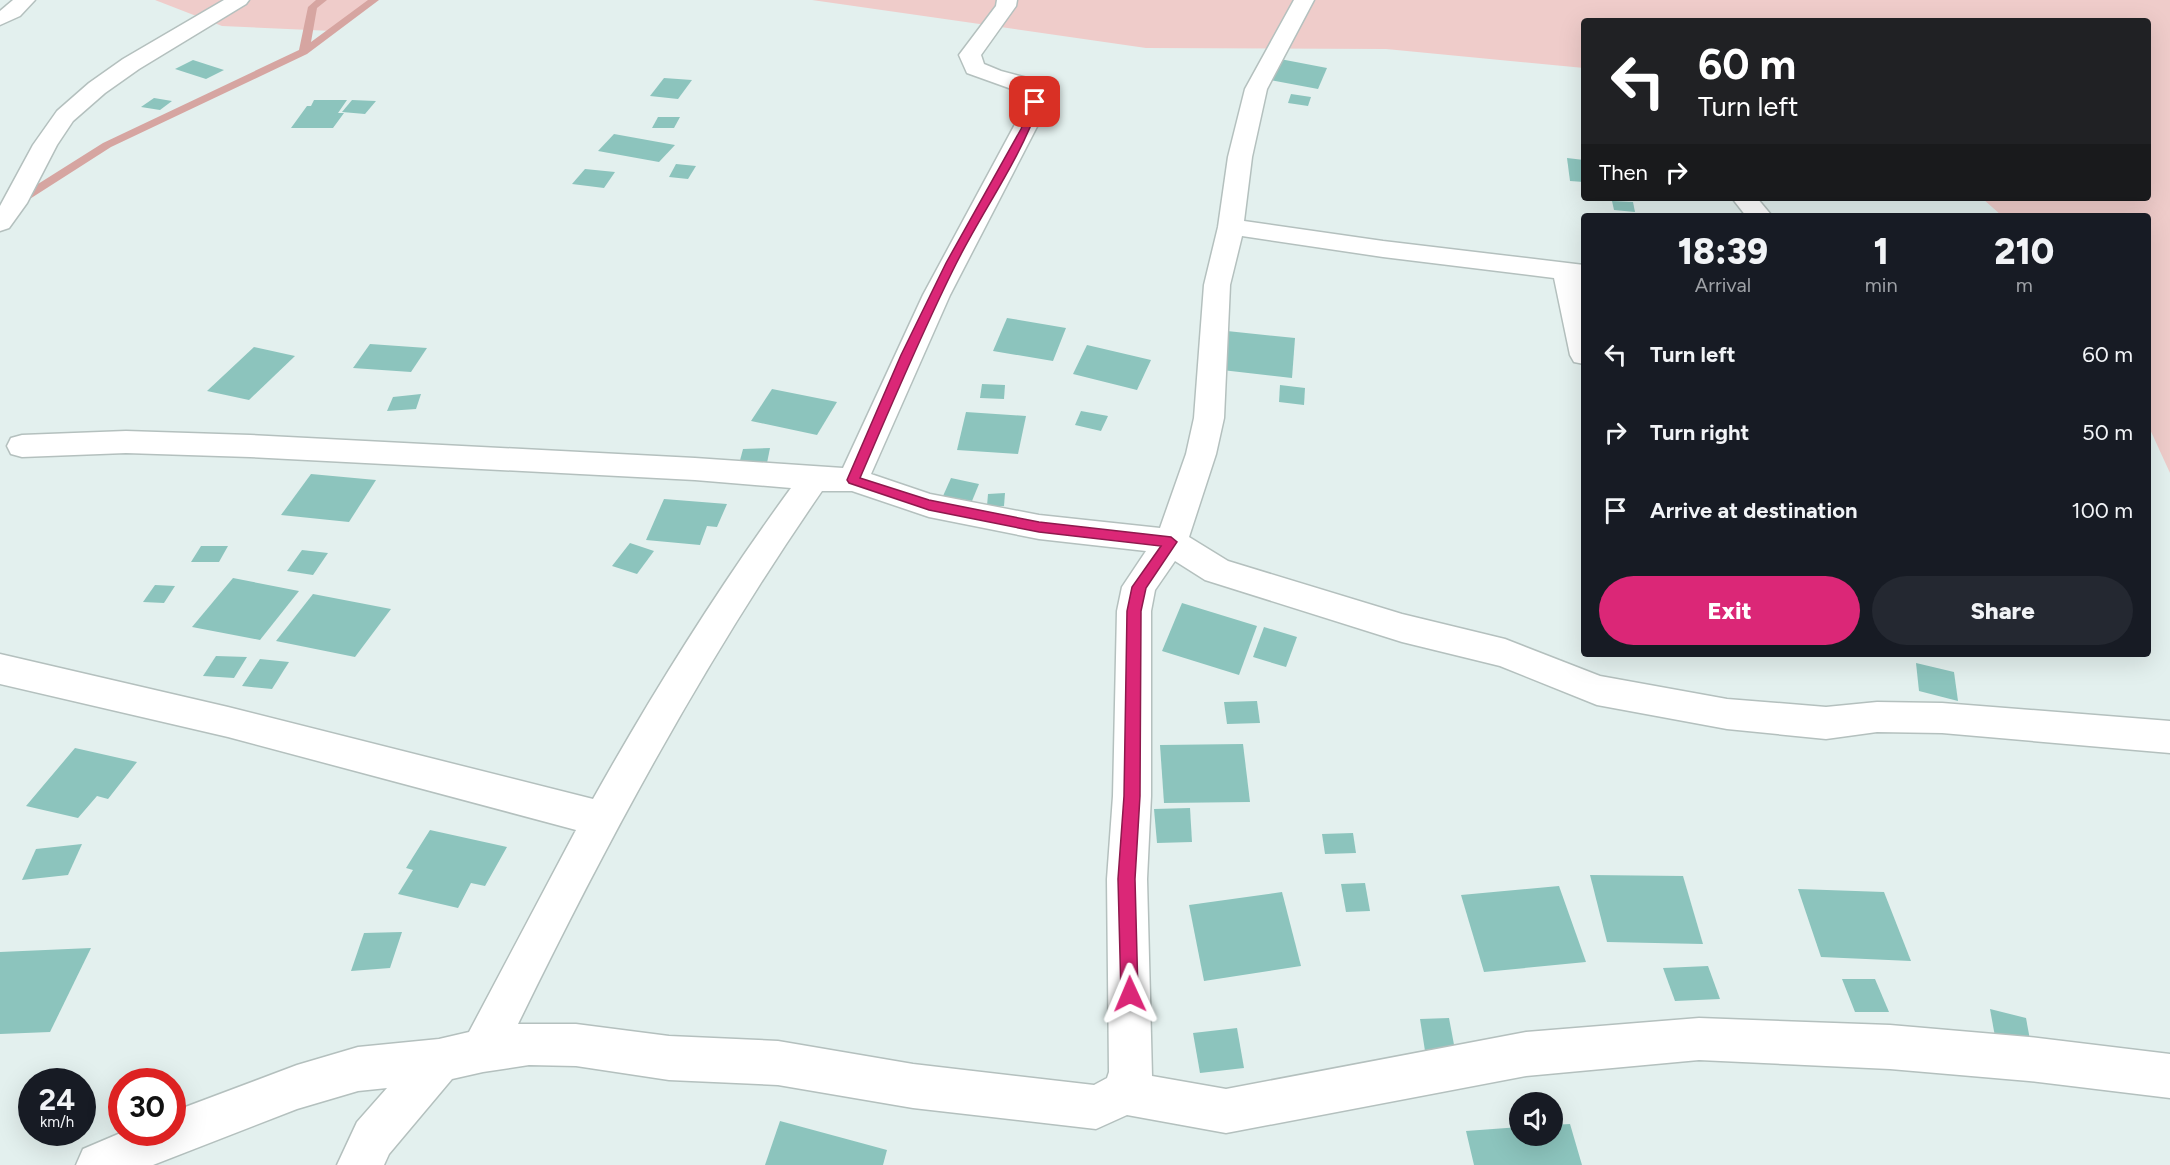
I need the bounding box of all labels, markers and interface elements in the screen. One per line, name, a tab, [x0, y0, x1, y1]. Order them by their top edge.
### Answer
text: 60 m	[1698, 39, 1796, 90]
icon: left	[1599, 42, 1677, 120]
pin	[1009, 76, 1060, 127]
icon: arrive	[1018, 85, 1051, 118]
text: Turn left	[1698, 90, 1798, 123]
icon: right	[1660, 156, 1693, 189]
text: Then	[1599, 159, 1648, 186]
text: 18:39	[1678, 230, 1768, 273]
text: 1	[1873, 230, 1889, 273]
text: 210	[1994, 230, 2054, 273]
text: Arrival	[1695, 273, 1751, 297]
text: min	[1865, 273, 1898, 297]
text: m	[2016, 273, 2033, 297]
icon: left	[1599, 338, 1632, 371]
text: Turn left	[1650, 341, 1736, 368]
text: 60 m	[2082, 341, 2133, 368]
icon: right	[1599, 416, 1632, 449]
text: Turn right	[1650, 419, 1749, 446]
text: 50 m	[2082, 419, 2133, 446]
icon: arrive	[1599, 494, 1632, 527]
text: Arrive at destination	[1650, 497, 1858, 524]
text: 100 m	[2072, 497, 2133, 524]
button: Exit	[1599, 576, 1860, 645]
button: Share	[1872, 576, 2133, 645]
position arrow	[1098, 962, 1162, 1026]
speed limit sign: 30	[108, 1068, 186, 1146]
text: 24	[39, 1081, 75, 1118]
map controls	[1509, 1092, 1563, 1146]
button: sound	[1509, 1092, 1563, 1146]
text: km/h	[40, 1113, 74, 1131]

